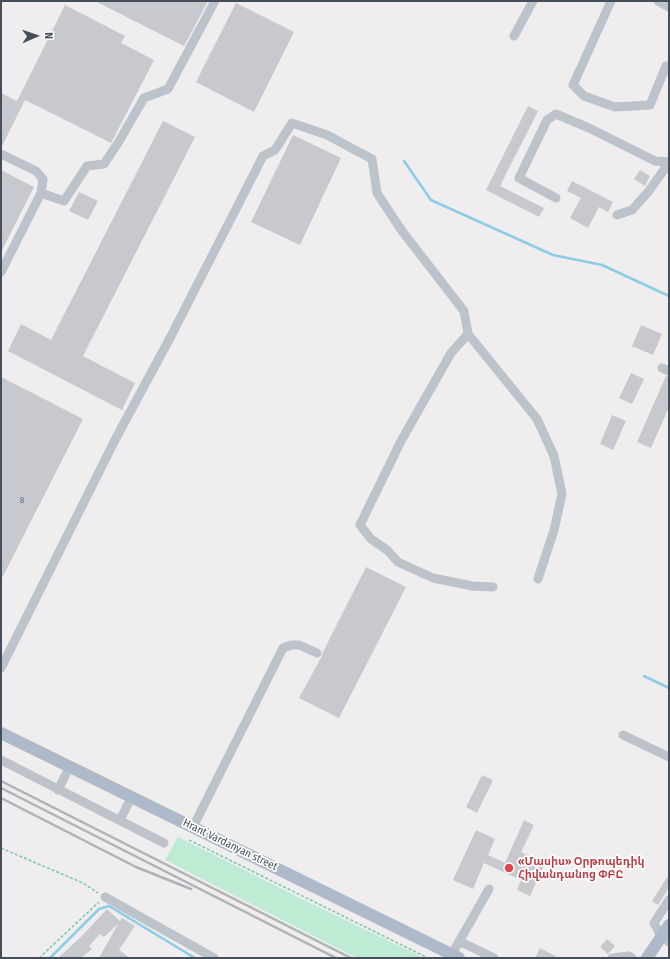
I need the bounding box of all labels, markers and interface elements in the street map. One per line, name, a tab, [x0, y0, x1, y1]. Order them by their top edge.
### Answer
north arrow	[16, 16, 56, 56]
text: N	[42, 32, 55, 39]
house number: 8	[20, 495, 24, 505]
street label: Hrant Vardanyan street	[181, 816, 279, 874]
place label: «Մասիս» Օրթոպեդիկ Հիվանդանոց ՓԲԸ	[518, 855, 645, 881]
marker: «Մասիս» Օրթոպեդիկ Հիվանդանոց ՓԲԸ	[503, 862, 515, 874]

